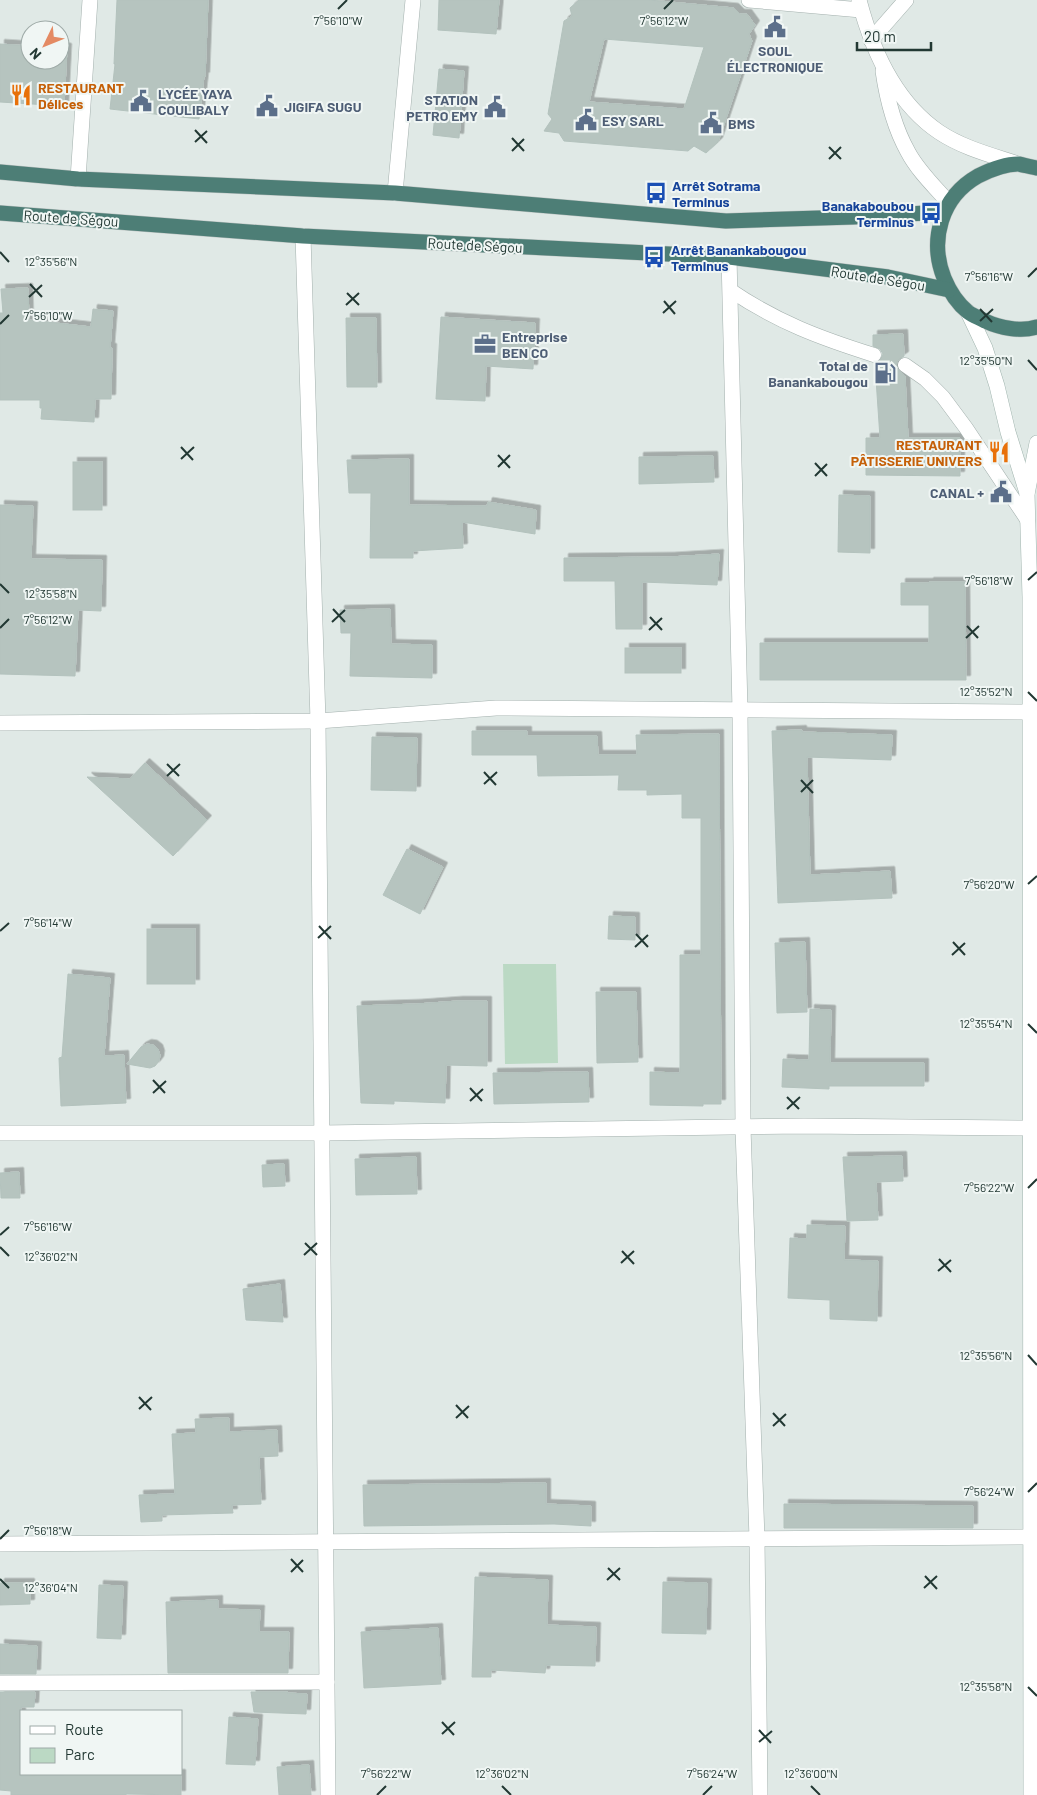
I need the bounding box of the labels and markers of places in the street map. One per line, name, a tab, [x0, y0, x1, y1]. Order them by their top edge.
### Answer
public building icon: SOUL ÉLECTRONIQUE	[762, 14, 788, 40]
place label: SOUL ÉLECTRONIQUE	[727, 42, 823, 75]
place label: RESTAURANT Délices	[38, 79, 124, 112]
restaurant icon: RESTAURANT Délices	[8, 82, 34, 108]
place label: LYCÉE YAYA COULIBALY	[158, 85, 233, 118]
public building icon: LYCÉE YAYA COULIBALY	[128, 88, 154, 114]
place label: STATION PETRO EMY	[406, 91, 478, 124]
public building icon: JIGIFA SUGU	[254, 93, 280, 119]
public building icon: STATION PETRO EMY	[482, 94, 508, 120]
place label: JIGIFA SUGU	[284, 98, 362, 115]
public building icon: ESY SARL	[573, 107, 599, 133]
public building icon: BMS	[698, 110, 724, 136]
place label: ESY SARL	[602, 112, 664, 129]
place label: BMS	[728, 115, 755, 132]
place label: Arrêt Sotrama Terminus	[672, 177, 761, 210]
bus stop icon: Arrêt Sotrama Terminus	[643, 180, 669, 206]
place label: Banakaboubou Terminus	[822, 197, 914, 230]
bus stop icon: Banakaboubou Terminus	[918, 200, 944, 226]
place label: Arrêt Banankabougou Terminus	[671, 241, 806, 274]
bus stop icon: Arrêt Banankabougou Terminus	[641, 244, 667, 270]
place label: Entreprise BEN CO	[502, 328, 568, 361]
office icon: Entreprise BEN CO	[472, 331, 498, 357]
place label: Total de Banankabougou	[768, 357, 868, 390]
fuel station icon: Total de Banankabougou	[872, 360, 898, 386]
place label: RESTAURANT PÂTISSERIE UNIVERS	[851, 436, 982, 469]
restaurant icon: RESTAURANT PÂTISSERIE UNIVERS	[986, 439, 1012, 465]
public building icon: CANAL +	[988, 479, 1014, 505]
place label: CANAL +	[930, 484, 984, 501]

